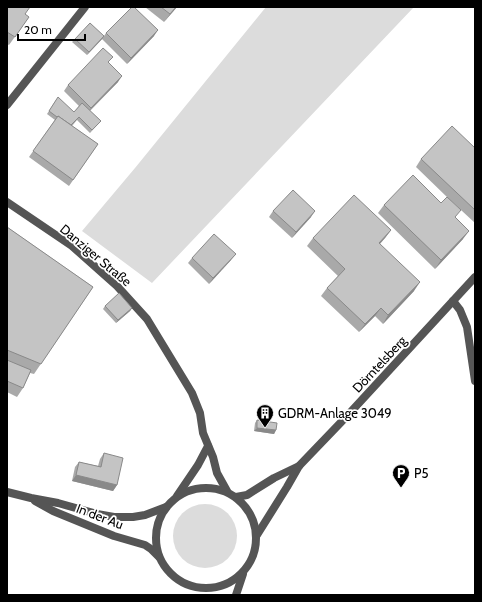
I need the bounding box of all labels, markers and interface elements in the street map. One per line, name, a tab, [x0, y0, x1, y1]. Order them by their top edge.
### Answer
scale bar	[18, 16, 85, 42]
text: 20 m	[24, 22, 52, 37]
street label: Danziger Straße	[57, 221, 135, 290]
street label: Dörntelsberg	[349, 332, 410, 396]
building icon: GDRM-Anlage 3049	[255, 403, 275, 428]
place label: GDRM-Anlage 3049	[278, 405, 392, 421]
parking icon: P5	[391, 463, 411, 488]
place label: P5	[414, 465, 428, 481]
street label: In der Au	[74, 500, 126, 532]

